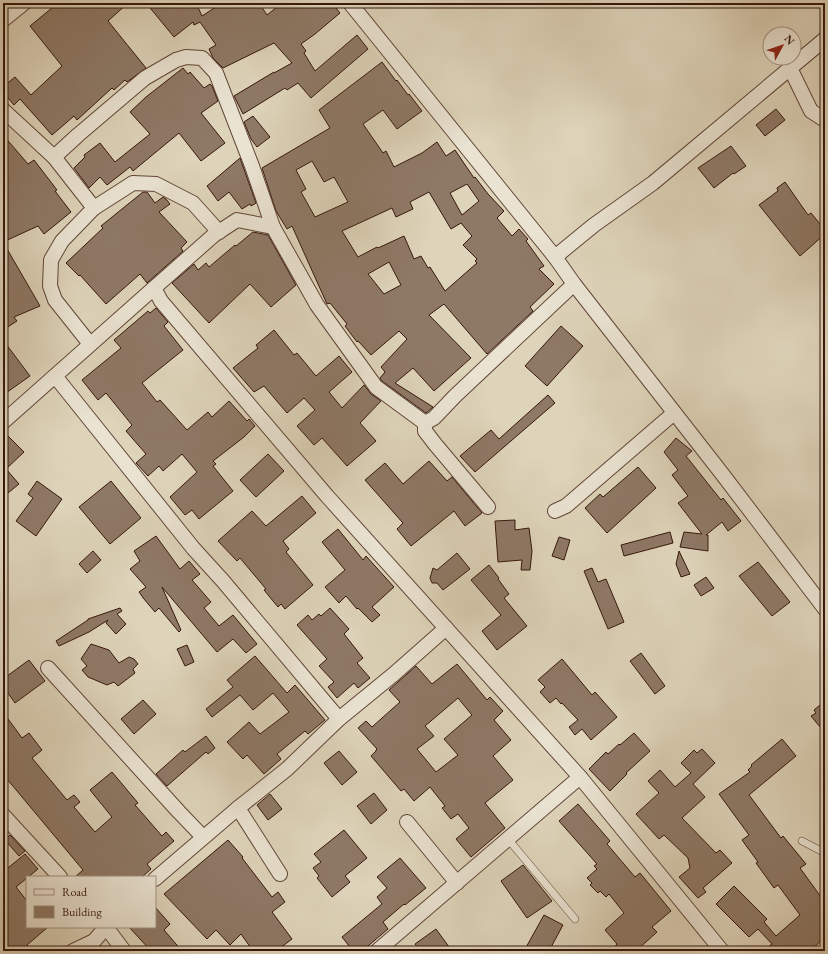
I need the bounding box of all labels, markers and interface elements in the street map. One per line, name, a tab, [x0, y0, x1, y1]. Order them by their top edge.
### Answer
north arrow	[762, 26, 802, 66]
text: N	[781, 32, 798, 48]
legend	[26, 876, 156, 928]
text: Road	[62, 884, 88, 900]
text: Building	[62, 904, 103, 920]

